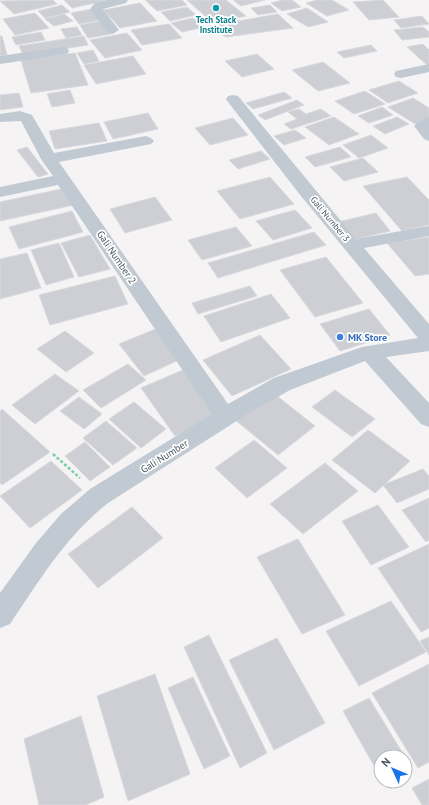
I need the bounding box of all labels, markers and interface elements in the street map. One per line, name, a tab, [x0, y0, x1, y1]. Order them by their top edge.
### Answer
marker: Tech Stack Institute	[211, 3, 221, 13]
place label: Tech Stack Institute	[196, 14, 237, 35]
street label: Gali Number 3	[308, 194, 352, 244]
street label: Gali Number 2	[94, 228, 139, 286]
place label: MK Store	[348, 331, 387, 344]
marker: MK Store	[335, 332, 345, 342]
street label: Gali Number	[138, 436, 191, 476]
north arrow	[373, 749, 413, 789]
text: N	[378, 755, 393, 770]

